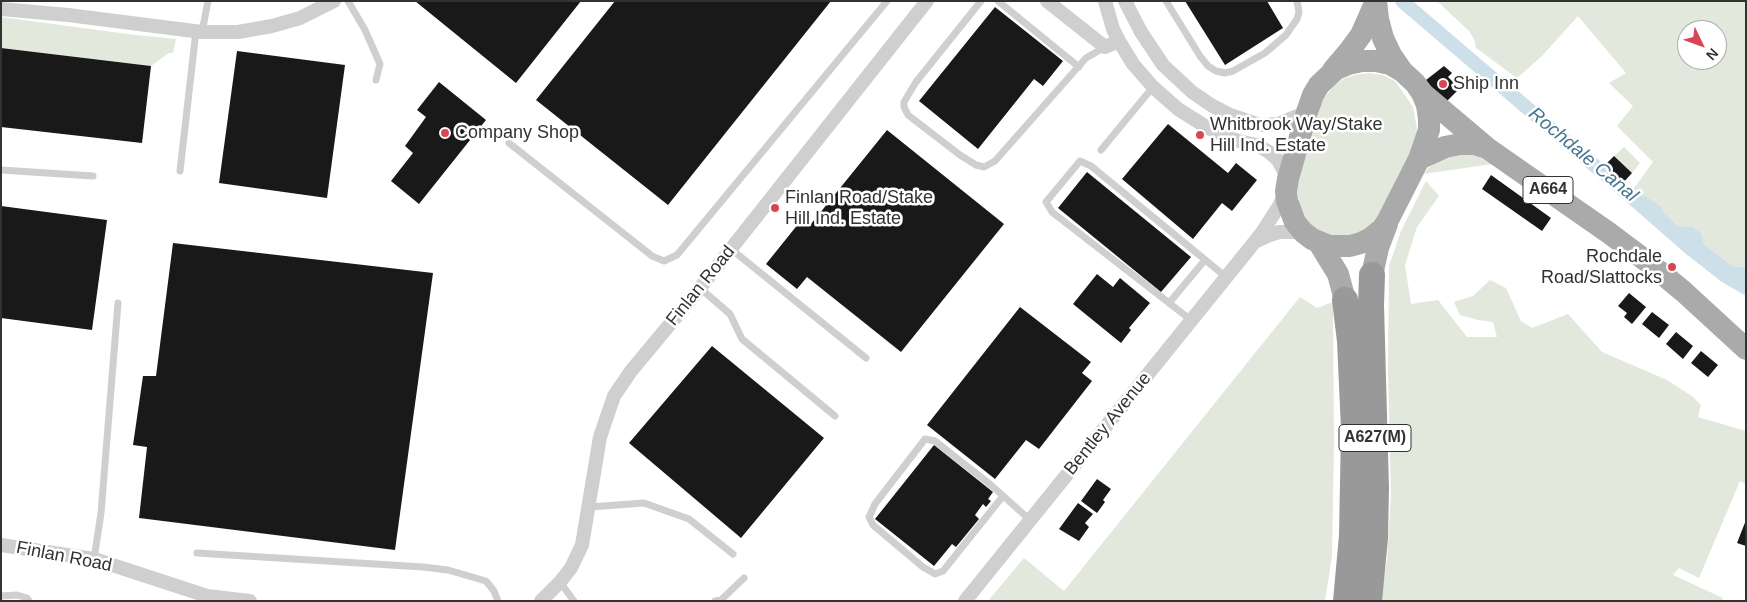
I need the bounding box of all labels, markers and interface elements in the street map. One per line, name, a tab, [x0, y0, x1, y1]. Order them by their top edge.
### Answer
north arrow	[1677, 20, 1727, 70]
text: N	[1703, 45, 1722, 63]
place label: Ship Inn	[1453, 73, 1519, 95]
marker: Ship Inn	[1437, 78, 1449, 90]
water label: Rochdale Canal	[1524, 103, 1642, 207]
place label: Whitbrook Way/Stake Hill Ind. Estate	[1210, 114, 1382, 156]
place label: Company Shop	[455, 122, 579, 144]
marker: Company Shop	[439, 127, 451, 139]
marker: Whitbrook Way/Stake Hill Ind. Estate	[1194, 129, 1206, 141]
road number: A664	[1523, 176, 1573, 204]
place label: Finlan Road/Stake Hill Ind. Estate	[785, 187, 933, 230]
marker: Finlan Road/Stake Hill Ind. Estate	[769, 202, 781, 214]
street label: Finlan Road	[662, 241, 740, 331]
place label: Rochdale Road/Slattocks	[1541, 246, 1662, 288]
marker: Rochdale Road/Slattocks	[1666, 261, 1678, 273]
street label: Bentley Avenue	[1060, 368, 1156, 480]
road number: A627(M)	[1339, 424, 1411, 452]
street label: Finlan Road	[14, 537, 114, 577]

